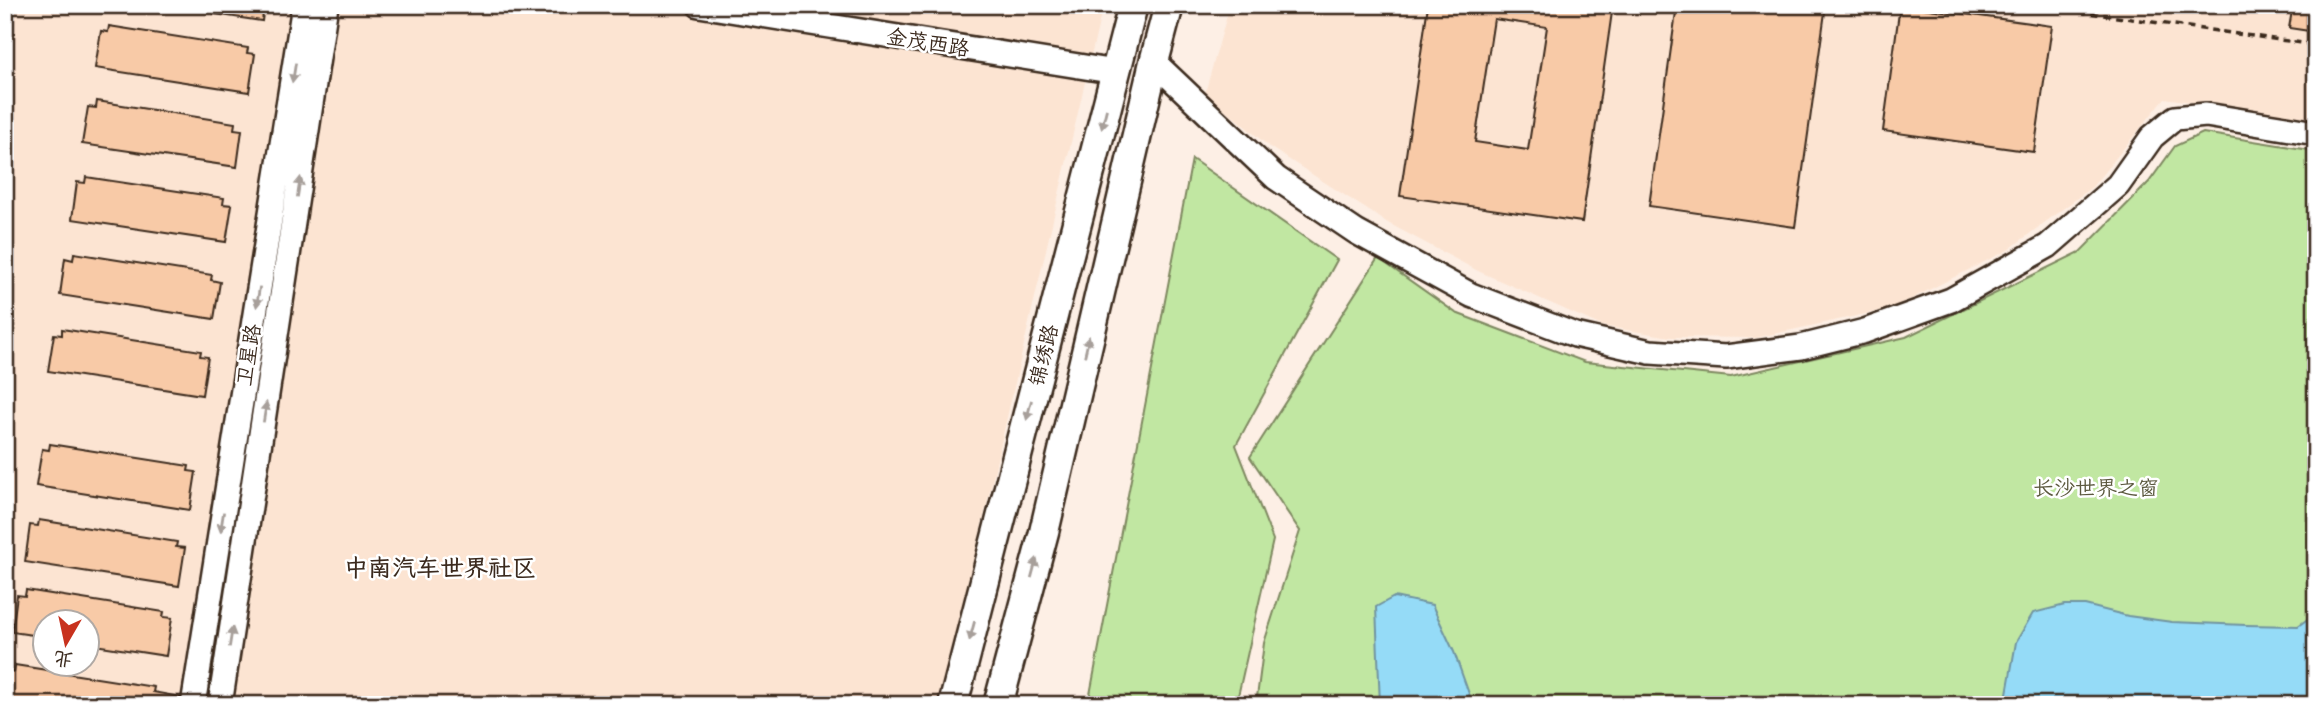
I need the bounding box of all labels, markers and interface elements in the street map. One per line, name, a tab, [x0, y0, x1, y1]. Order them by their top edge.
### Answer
street label: 金茂西路	[884, 21, 972, 63]
one-way arrow	[288, 62, 299, 84]
one-way arrow	[1098, 108, 1109, 130]
one-way arrow	[294, 176, 305, 198]
one-way arrow	[252, 286, 263, 308]
street label: 锦绣路	[1021, 321, 1065, 389]
street label: 卫星路	[229, 322, 267, 388]
one-way arrow	[1082, 335, 1093, 357]
one-way arrow	[1023, 399, 1034, 421]
one-way arrow	[260, 401, 271, 423]
park label: 长沙世界之窗	[2033, 473, 2159, 502]
one-way arrow	[216, 511, 227, 533]
district label: 中南汽车世界社区	[344, 551, 536, 583]
one-way arrow	[1030, 557, 1040, 578]
north arrow	[32, 608, 102, 678]
one-way arrow	[966, 620, 977, 642]
one-way arrow	[226, 626, 237, 648]
text: 北	[52, 645, 75, 674]

